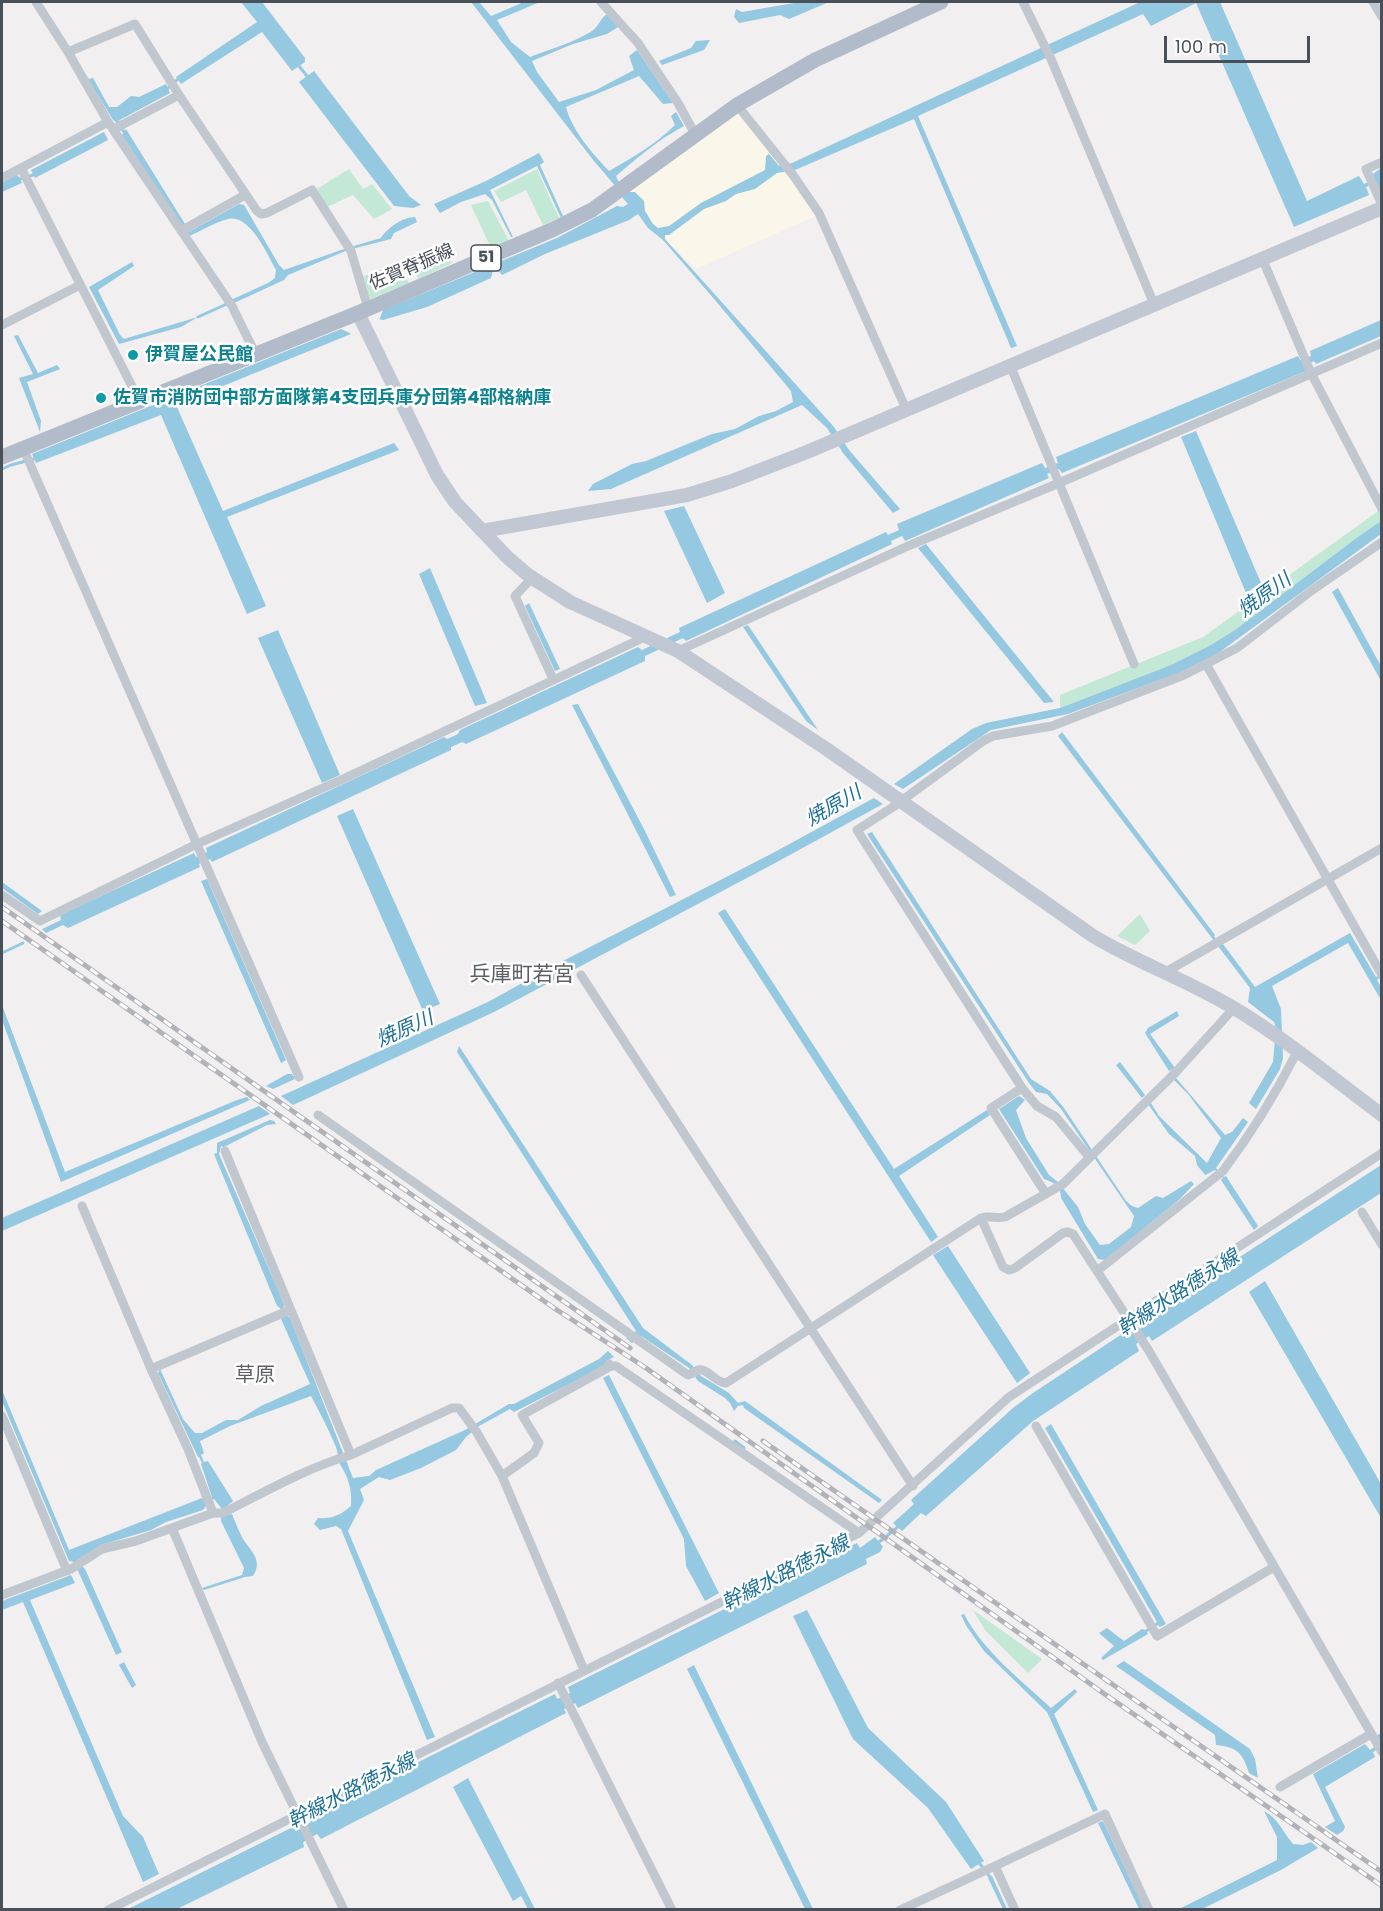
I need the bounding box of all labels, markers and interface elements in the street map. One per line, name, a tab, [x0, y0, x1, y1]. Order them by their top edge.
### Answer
scale bar	[1167, 24, 1312, 62]
text: 100 m	[1175, 34, 1227, 59]
street label: 佐賀脊振線	[366, 240, 458, 296]
road number: 51	[471, 245, 501, 271]
place label: 伊賀屋公民館	[145, 344, 253, 366]
marker: 伊賀屋公民館	[126, 348, 140, 362]
place label: 佐賀市消防団中部方面隊第4支団兵庫分団第4部格納庫	[113, 387, 551, 409]
marker: 佐賀市消防団中部方面隊第4支団兵庫分団第4部格納庫	[94, 391, 108, 405]
water label: 焼原川	[1234, 569, 1296, 623]
water label: 焼原川	[802, 782, 866, 832]
district label: 兵庫町若宮	[470, 963, 574, 989]
water label: 焼原川	[373, 1007, 437, 1053]
water label: 幹線水路徳永線	[1114, 1246, 1244, 1342]
district label: 草原	[235, 1364, 275, 1388]
water label: 幹線水路徳永線	[718, 1532, 854, 1616]
water label: 幹線水路徳永線	[284, 1750, 420, 1834]

